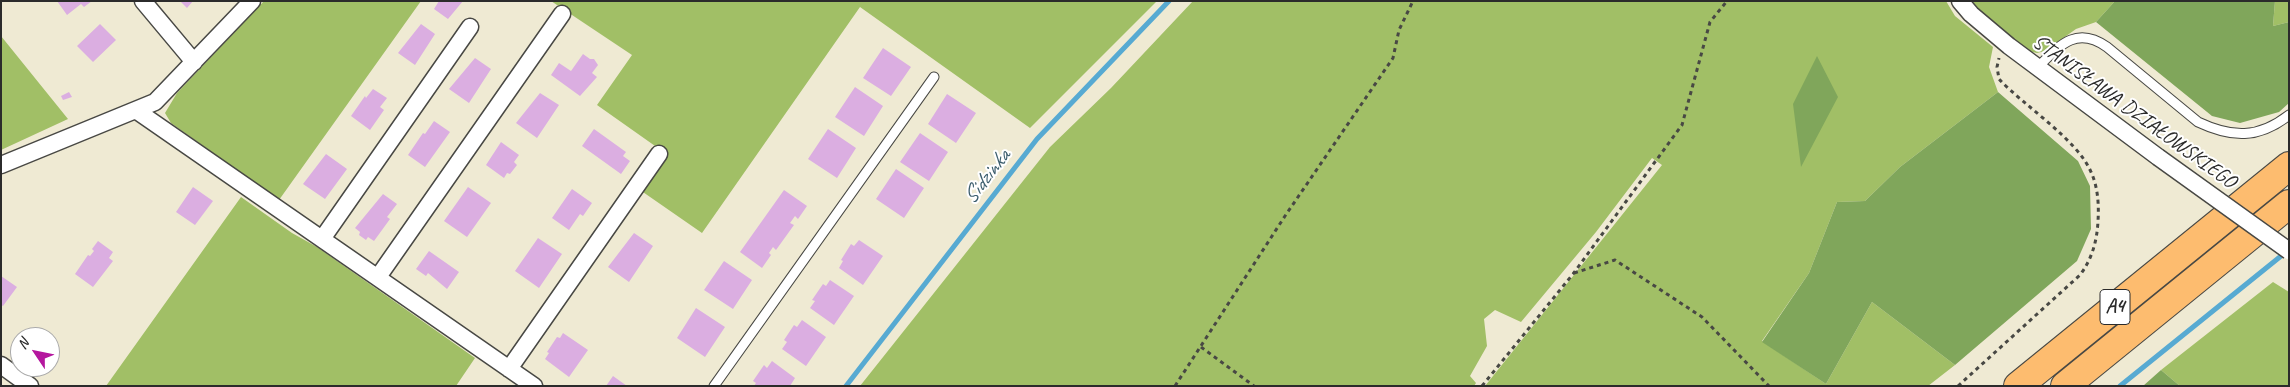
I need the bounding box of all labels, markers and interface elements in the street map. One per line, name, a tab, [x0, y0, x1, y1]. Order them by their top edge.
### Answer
street label: STANISŁAWA DZIAŁOWSKIEGO	[2027, 30, 2241, 194]
water label: Sidzinka	[958, 144, 1016, 210]
road number: A4	[2100, 290, 2130, 324]
north arrow	[10, 327, 60, 377]
text: N	[14, 336, 32, 352]

